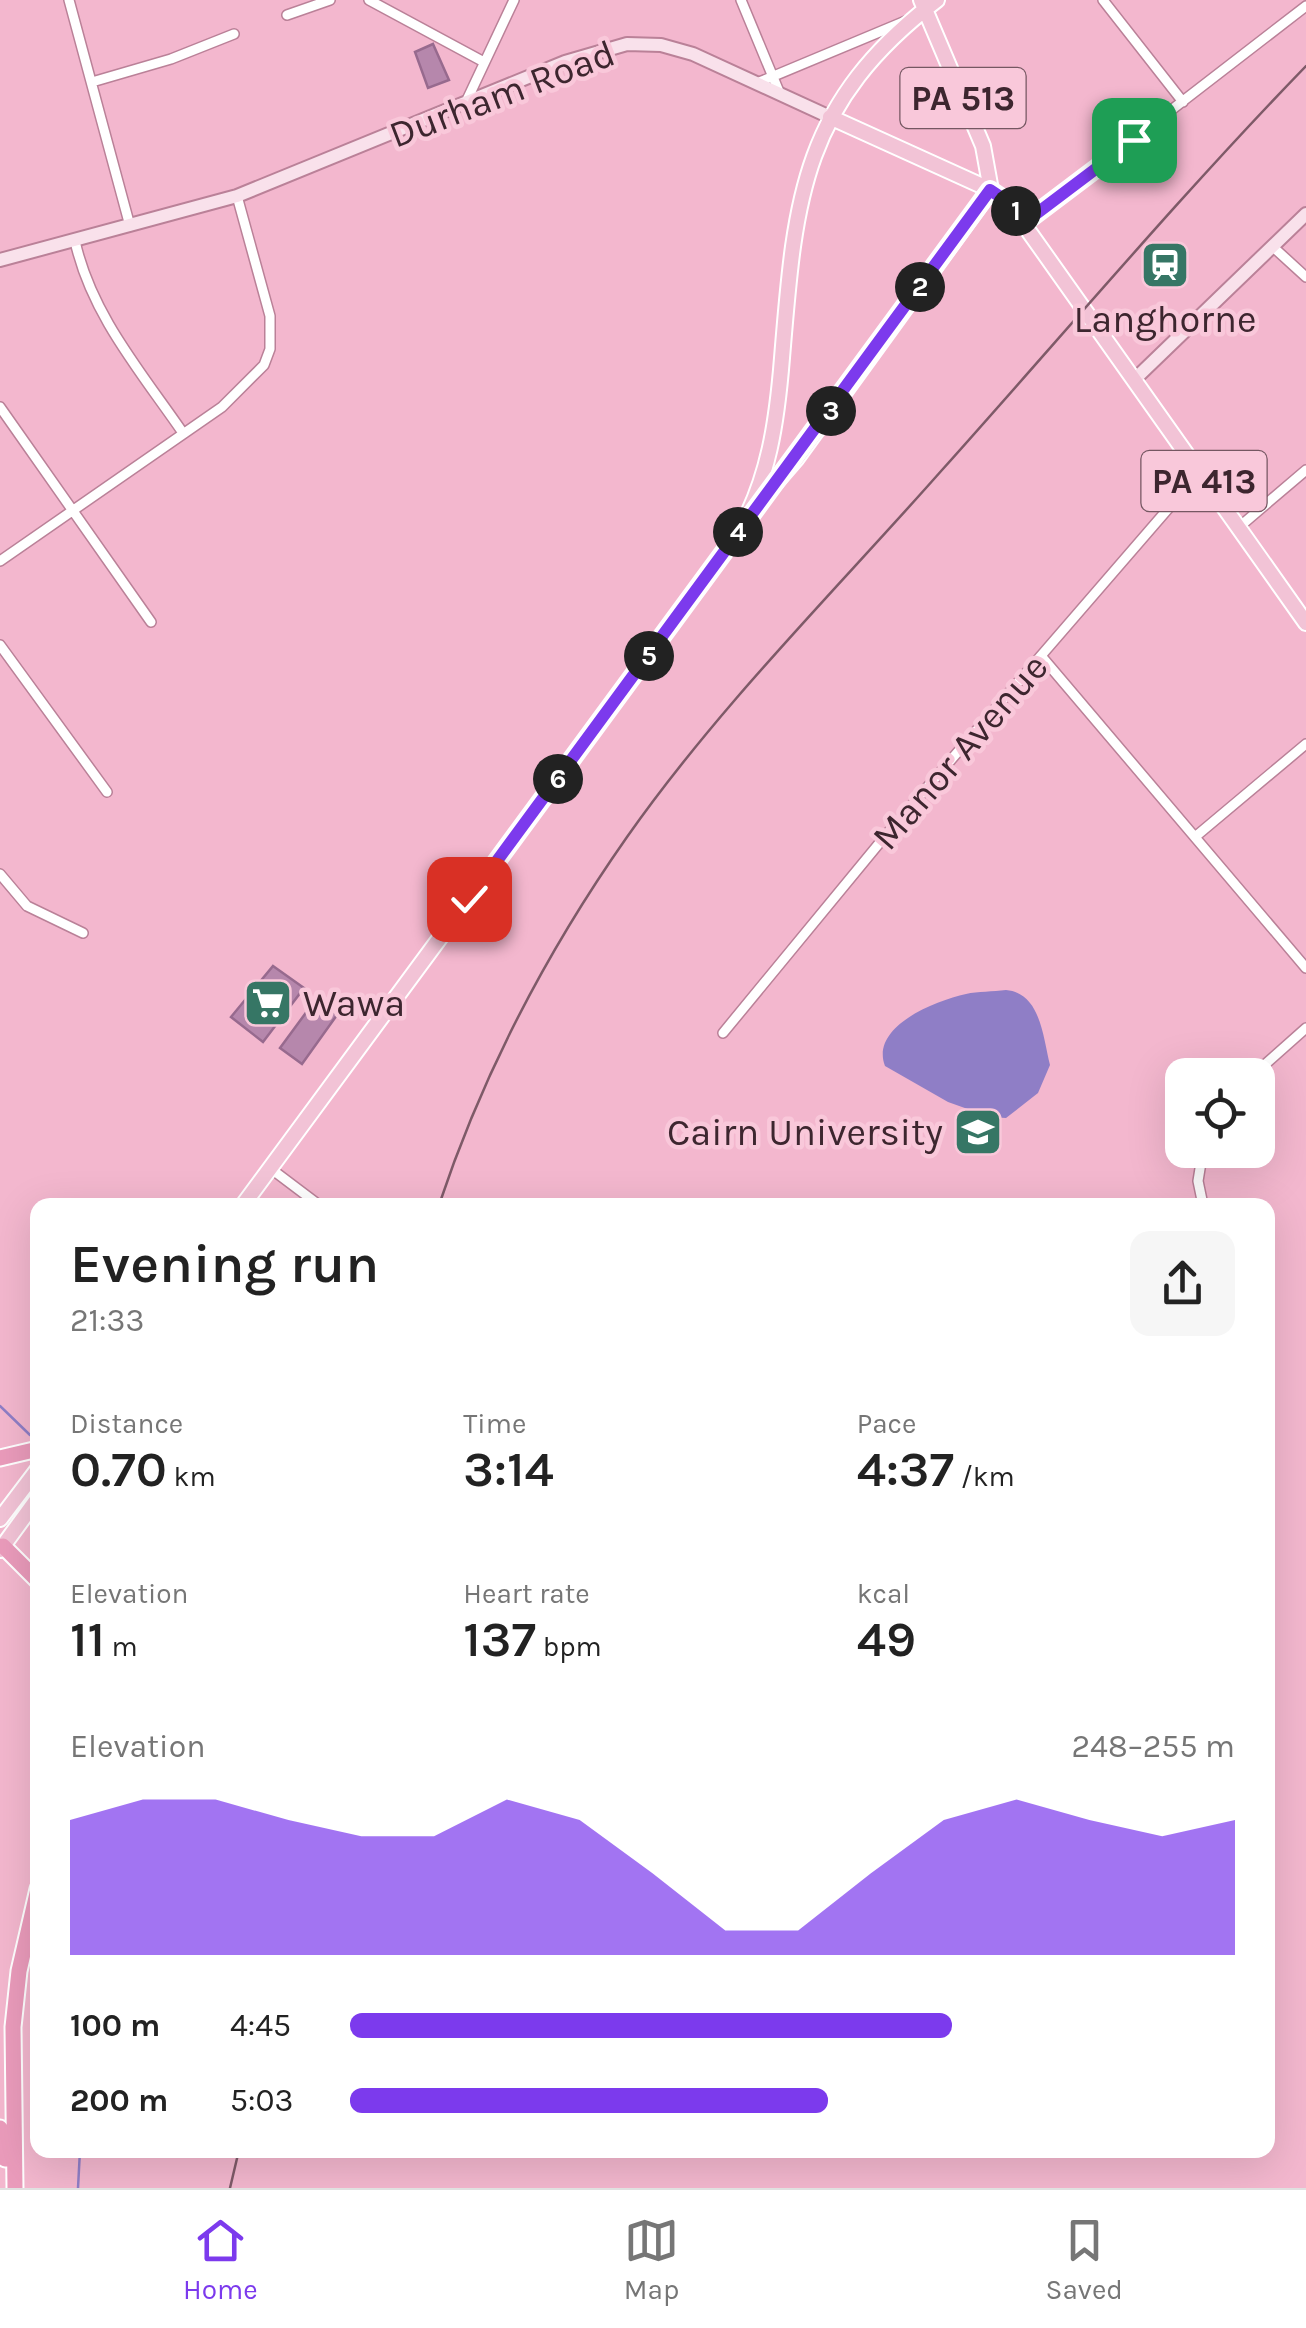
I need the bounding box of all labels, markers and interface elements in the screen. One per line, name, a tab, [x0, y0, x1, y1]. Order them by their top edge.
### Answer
street label: Durham Road	[383, 30, 621, 158]
road number: PA 513	[900, 68, 1026, 128]
pin	[1092, 98, 1177, 183]
icon: arrive	[1107, 113, 1162, 168]
pin: 1	[991, 186, 1041, 236]
text: 1	[1011, 194, 1021, 227]
station icon: Langhorne	[1139, 239, 1191, 291]
pin: 2	[895, 262, 945, 312]
text: 2	[912, 270, 928, 303]
place label: Langhorne	[1074, 297, 1256, 342]
pin: 3	[806, 386, 856, 436]
text: 3	[822, 394, 840, 427]
road number: PA 413	[1142, 451, 1266, 511]
pin: 4	[713, 507, 763, 557]
text: 4	[730, 515, 746, 548]
pin: 5	[624, 631, 674, 681]
text: 5	[641, 639, 657, 672]
street label: Manor Avenue	[863, 645, 1057, 859]
pin: 6	[533, 754, 583, 804]
text: 6	[550, 762, 567, 795]
pin	[427, 857, 512, 942]
icon: check	[442, 872, 497, 927]
supermarket icon: Wawa	[242, 977, 294, 1029]
place label: Wawa	[303, 981, 405, 1026]
map controls	[1165, 1058, 1275, 1168]
button: locate	[1165, 1058, 1275, 1168]
school or university icon: Cairn University	[952, 1106, 1004, 1158]
place label: Cairn University	[667, 1110, 943, 1155]
button: share	[1130, 1231, 1235, 1336]
text: Evening run	[70, 1232, 379, 1296]
text: 21:33	[70, 1302, 144, 1339]
text: Distance	[70, 1407, 183, 1440]
text: Time	[463, 1407, 526, 1440]
text: Pace	[857, 1407, 916, 1440]
text: 0.70	[70, 1440, 167, 1499]
text: 3:14	[463, 1440, 554, 1499]
text: 4:37	[857, 1440, 954, 1499]
text: km	[167, 1460, 216, 1493]
text: /km	[954, 1460, 1015, 1493]
text: Elevation	[70, 1577, 189, 1610]
text: Heart rate	[463, 1577, 590, 1610]
text: kcal	[857, 1577, 910, 1610]
text: 11	[70, 1610, 105, 1669]
text: 137	[463, 1610, 536, 1669]
text: 49	[857, 1610, 916, 1669]
text: m	[105, 1630, 138, 1663]
text: bpm	[536, 1630, 602, 1663]
text: Elevation	[70, 1728, 205, 1765]
text: 248–255 m	[1072, 1728, 1235, 1765]
text: 100 m	[70, 2007, 160, 2044]
text: 4:45	[230, 2007, 291, 2044]
text: 200 m	[70, 2082, 168, 2119]
text: 5:03	[230, 2082, 293, 2119]
tab: Home	[183, 2213, 258, 2306]
tab: Map	[624, 2213, 679, 2306]
tab: Saved	[1046, 2213, 1123, 2306]

